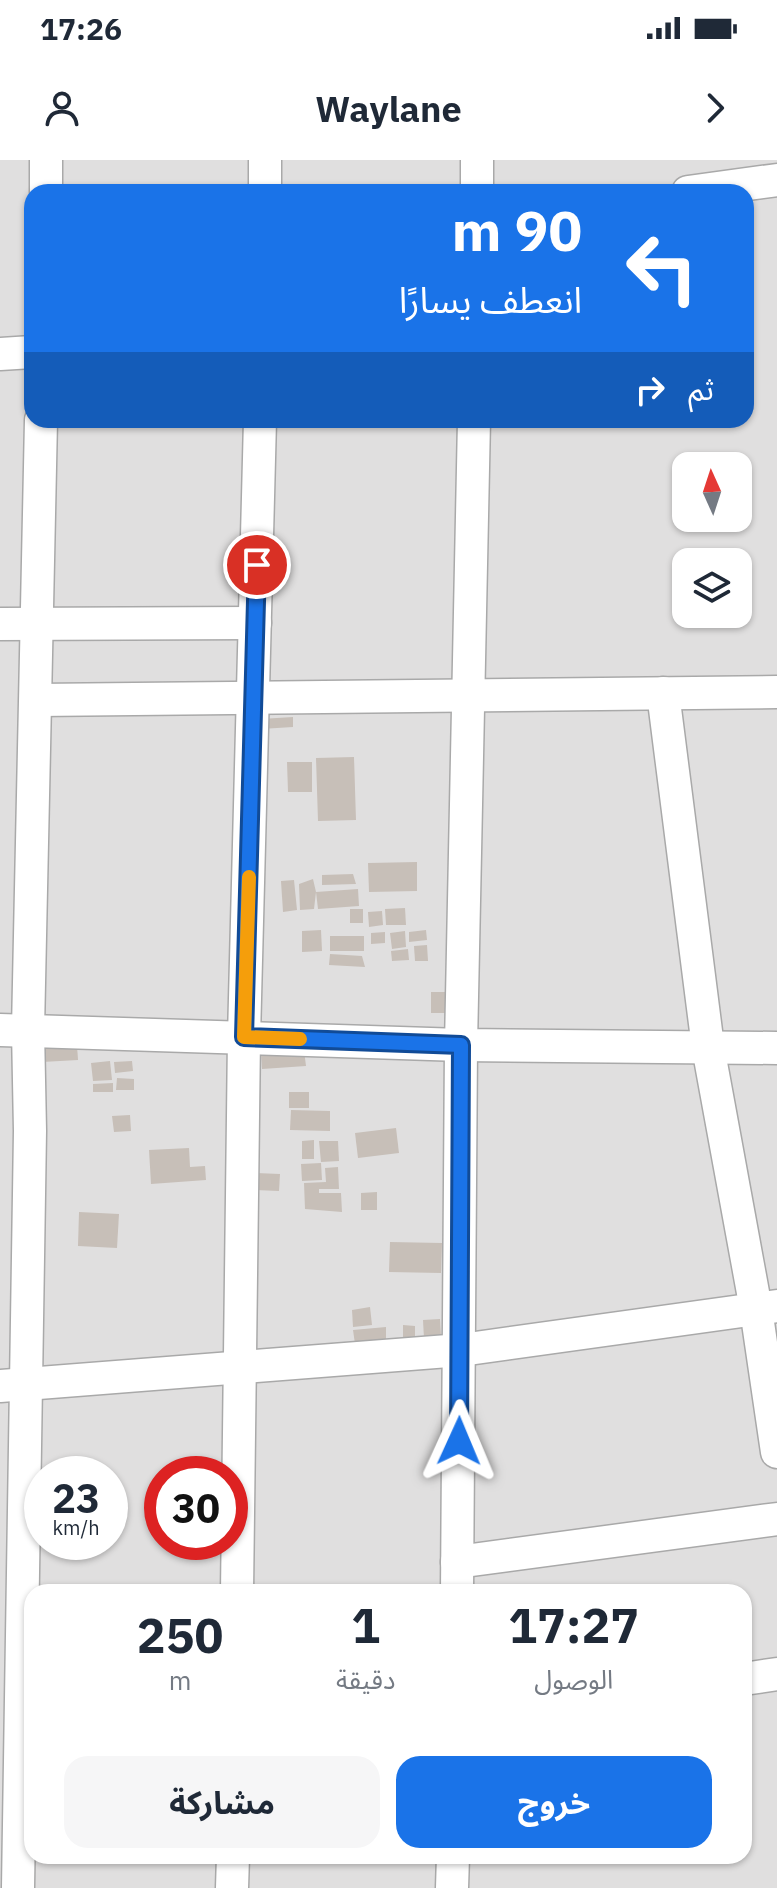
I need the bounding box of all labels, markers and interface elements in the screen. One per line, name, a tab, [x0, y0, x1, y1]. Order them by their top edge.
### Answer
text: 17:26	[40, 9, 122, 48]
text: Waylane	[315, 85, 462, 132]
icon: person	[40, 86, 84, 130]
icon: forward	[693, 86, 737, 130]
text: 90 m	[452, 194, 582, 266]
icon: left	[610, 216, 714, 320]
text: انعطف يسارًا	[399, 276, 582, 323]
icon: right	[628, 368, 672, 412]
text: ثم	[688, 369, 714, 408]
north arrow	[672, 452, 752, 532]
map controls	[672, 452, 752, 628]
pin	[223, 531, 291, 599]
icon: arrive	[235, 543, 279, 587]
button: layers	[672, 548, 752, 628]
position arrow	[417, 1399, 501, 1483]
speed limit sign: 30	[144, 1456, 248, 1560]
text: 23	[52, 1472, 100, 1524]
text: km/h	[52, 1514, 100, 1541]
text: 1	[351, 1594, 380, 1656]
text: 17:27	[508, 1594, 639, 1656]
text: 250	[137, 1604, 223, 1666]
text: دقيقة	[336, 1662, 395, 1696]
text: الوصول	[534, 1662, 613, 1696]
text: m	[169, 1663, 191, 1697]
button: مشاركة	[64, 1756, 380, 1848]
button: خروج	[396, 1756, 712, 1848]

